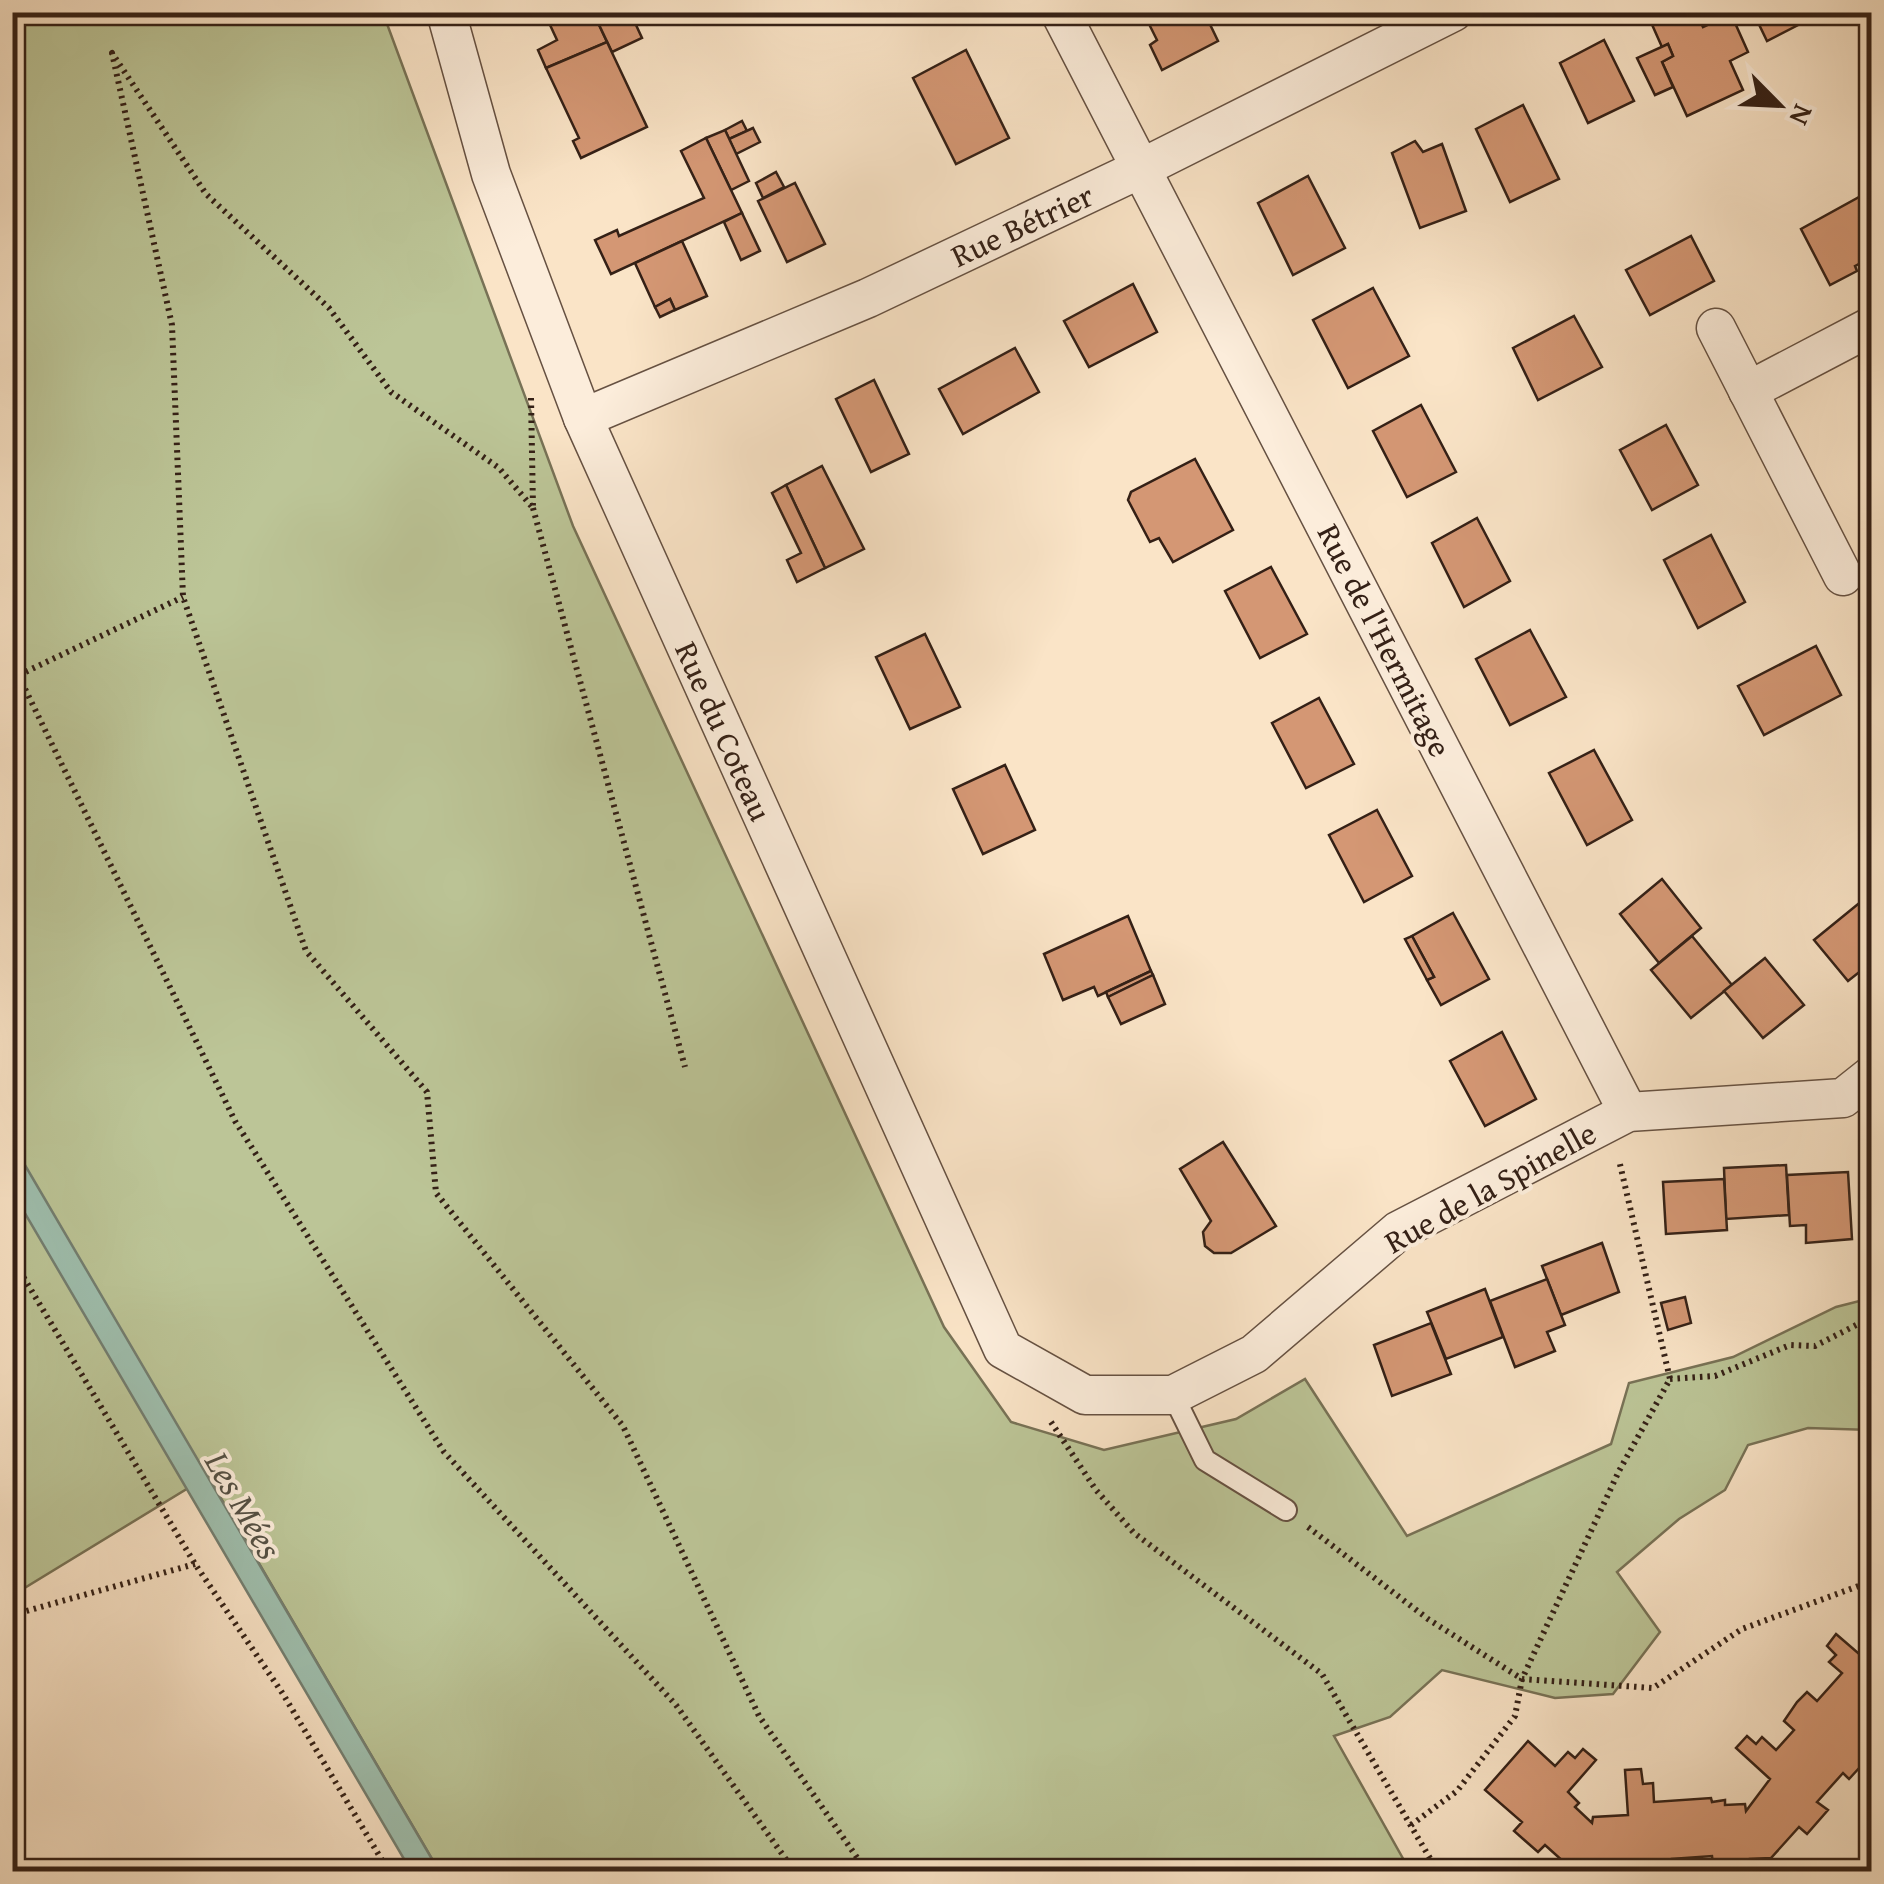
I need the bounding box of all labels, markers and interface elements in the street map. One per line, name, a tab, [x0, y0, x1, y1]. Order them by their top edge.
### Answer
north arrow	[1729, 55, 1829, 155]
text: N	[1780, 98, 1825, 133]
street label: Rue Bétrier	[943, 171, 1101, 279]
street label: Rue de l'Hermitage	[1306, 515, 1464, 765]
street label: Rue du Coteau	[664, 634, 785, 829]
street label: Rue de la Spinelle	[1375, 1109, 1605, 1265]
water label: Les Mées	[192, 1441, 296, 1569]

